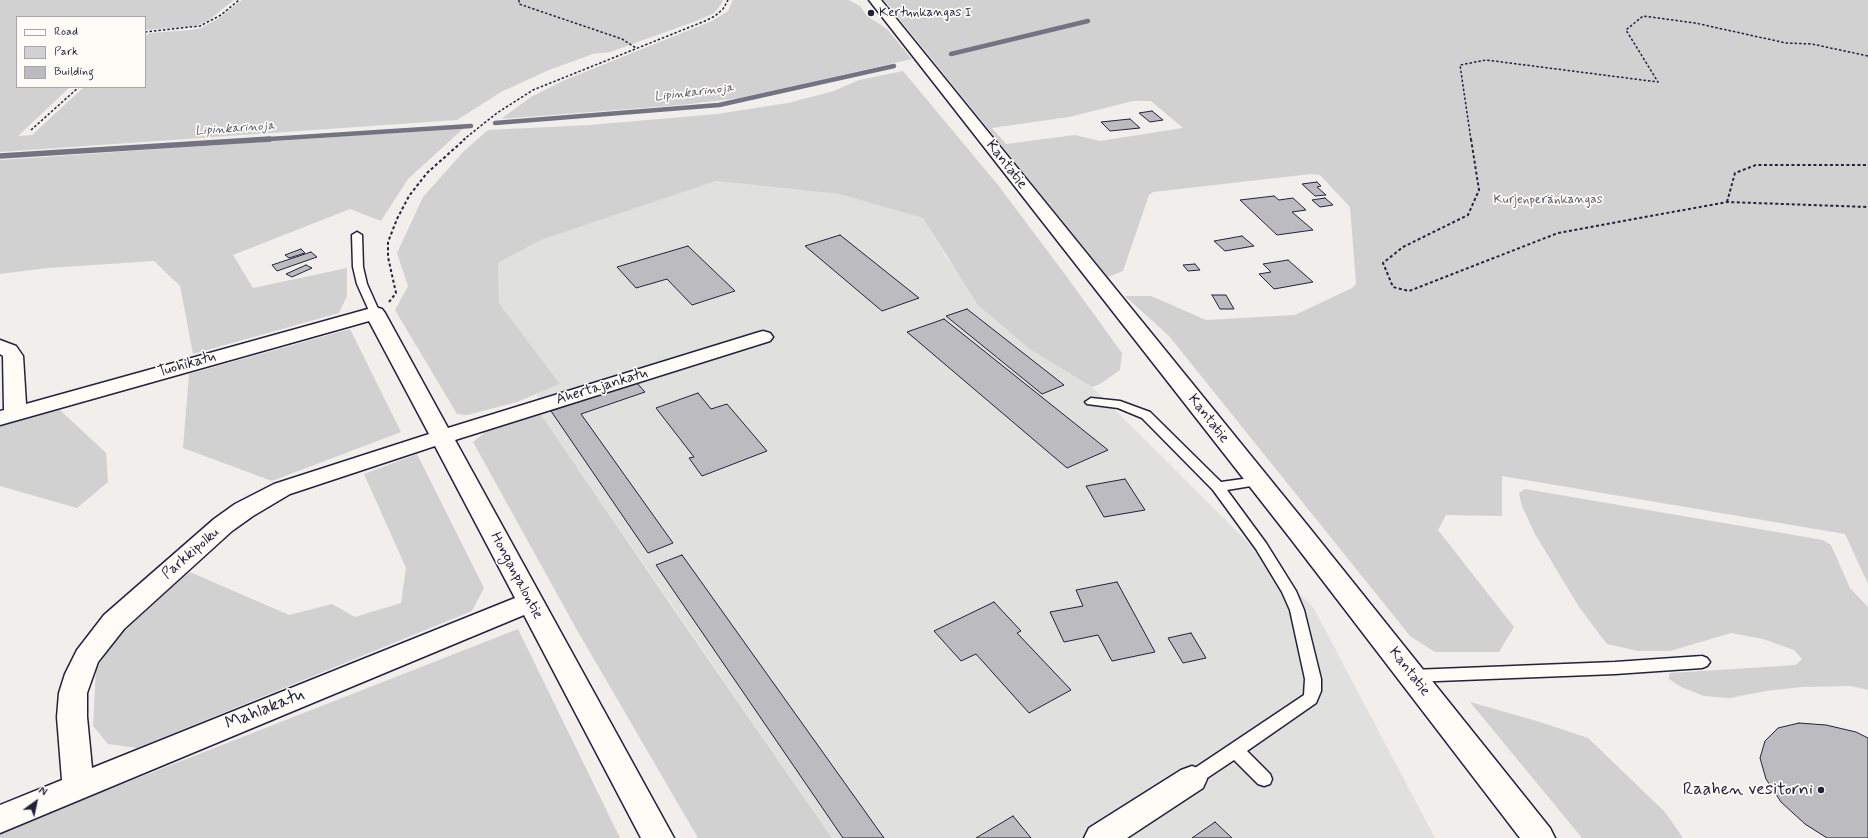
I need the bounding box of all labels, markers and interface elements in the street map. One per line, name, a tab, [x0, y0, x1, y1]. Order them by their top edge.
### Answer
place label: Kertunkangas I	[879, 5, 972, 21]
marker: Kertunkangas I	[866, 8, 876, 18]
legend	[16, 16, 146, 88]
text: Road	[54, 24, 78, 40]
text: Park	[54, 44, 78, 60]
text: Building	[54, 64, 94, 80]
water label: Lipinkarinoja	[653, 80, 735, 106]
water label: Lipinkarinoja	[195, 118, 275, 140]
street label: Kantatie	[981, 137, 1031, 193]
park label: Kurjenperänkangas	[1494, 192, 1602, 208]
street label: Tuohikatu	[156, 348, 218, 382]
street label: Ahertajankatu	[554, 365, 650, 409]
street label: Kantatie	[1183, 391, 1233, 447]
street label: Parkkipolku	[159, 524, 223, 584]
street label: Honganpalontie	[486, 530, 546, 622]
street label: Kantatie	[1384, 644, 1434, 700]
street label: Mahlakatu	[222, 684, 308, 736]
place label: Raahen vesitorni	[1683, 779, 1813, 801]
north arrow	[16, 782, 56, 822]
text: N	[36, 784, 49, 800]
marker: Raahen vesitorni	[1816, 785, 1826, 795]

